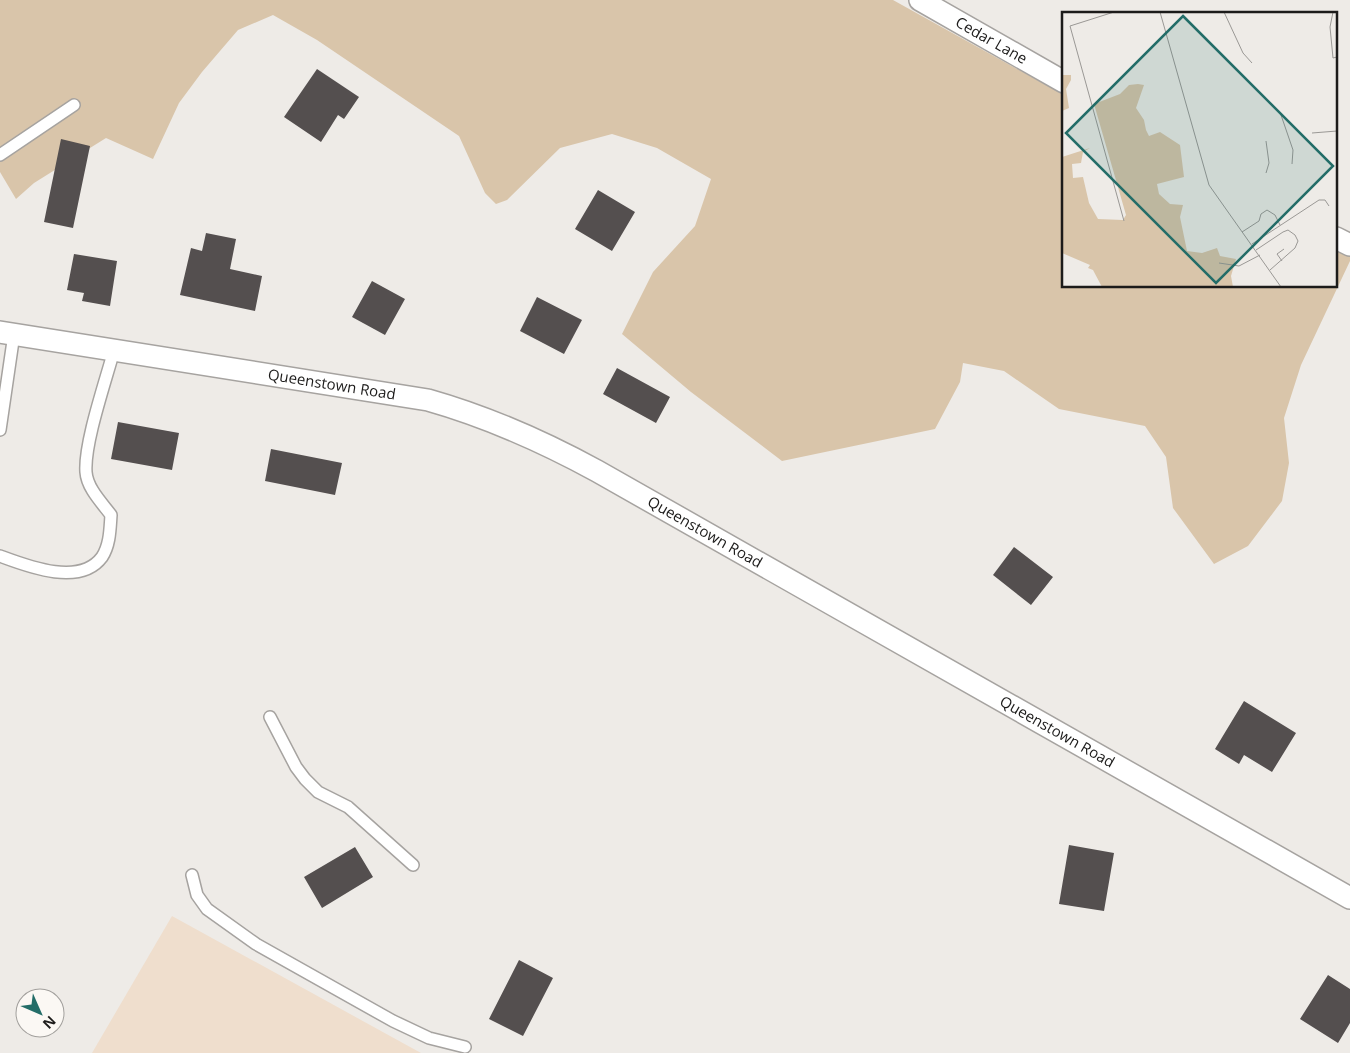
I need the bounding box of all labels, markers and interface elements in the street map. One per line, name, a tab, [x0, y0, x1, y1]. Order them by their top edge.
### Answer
street label: Cedar Lane	[952, 11, 1031, 68]
inset map	[1062, 12, 1338, 288]
street label: Queenstown Road	[267, 364, 397, 404]
street label: Queenstown Road	[644, 491, 766, 572]
street label: Queenstown Road	[997, 691, 1119, 772]
north arrow	[15, 988, 65, 1038]
text: N	[39, 1012, 60, 1033]

